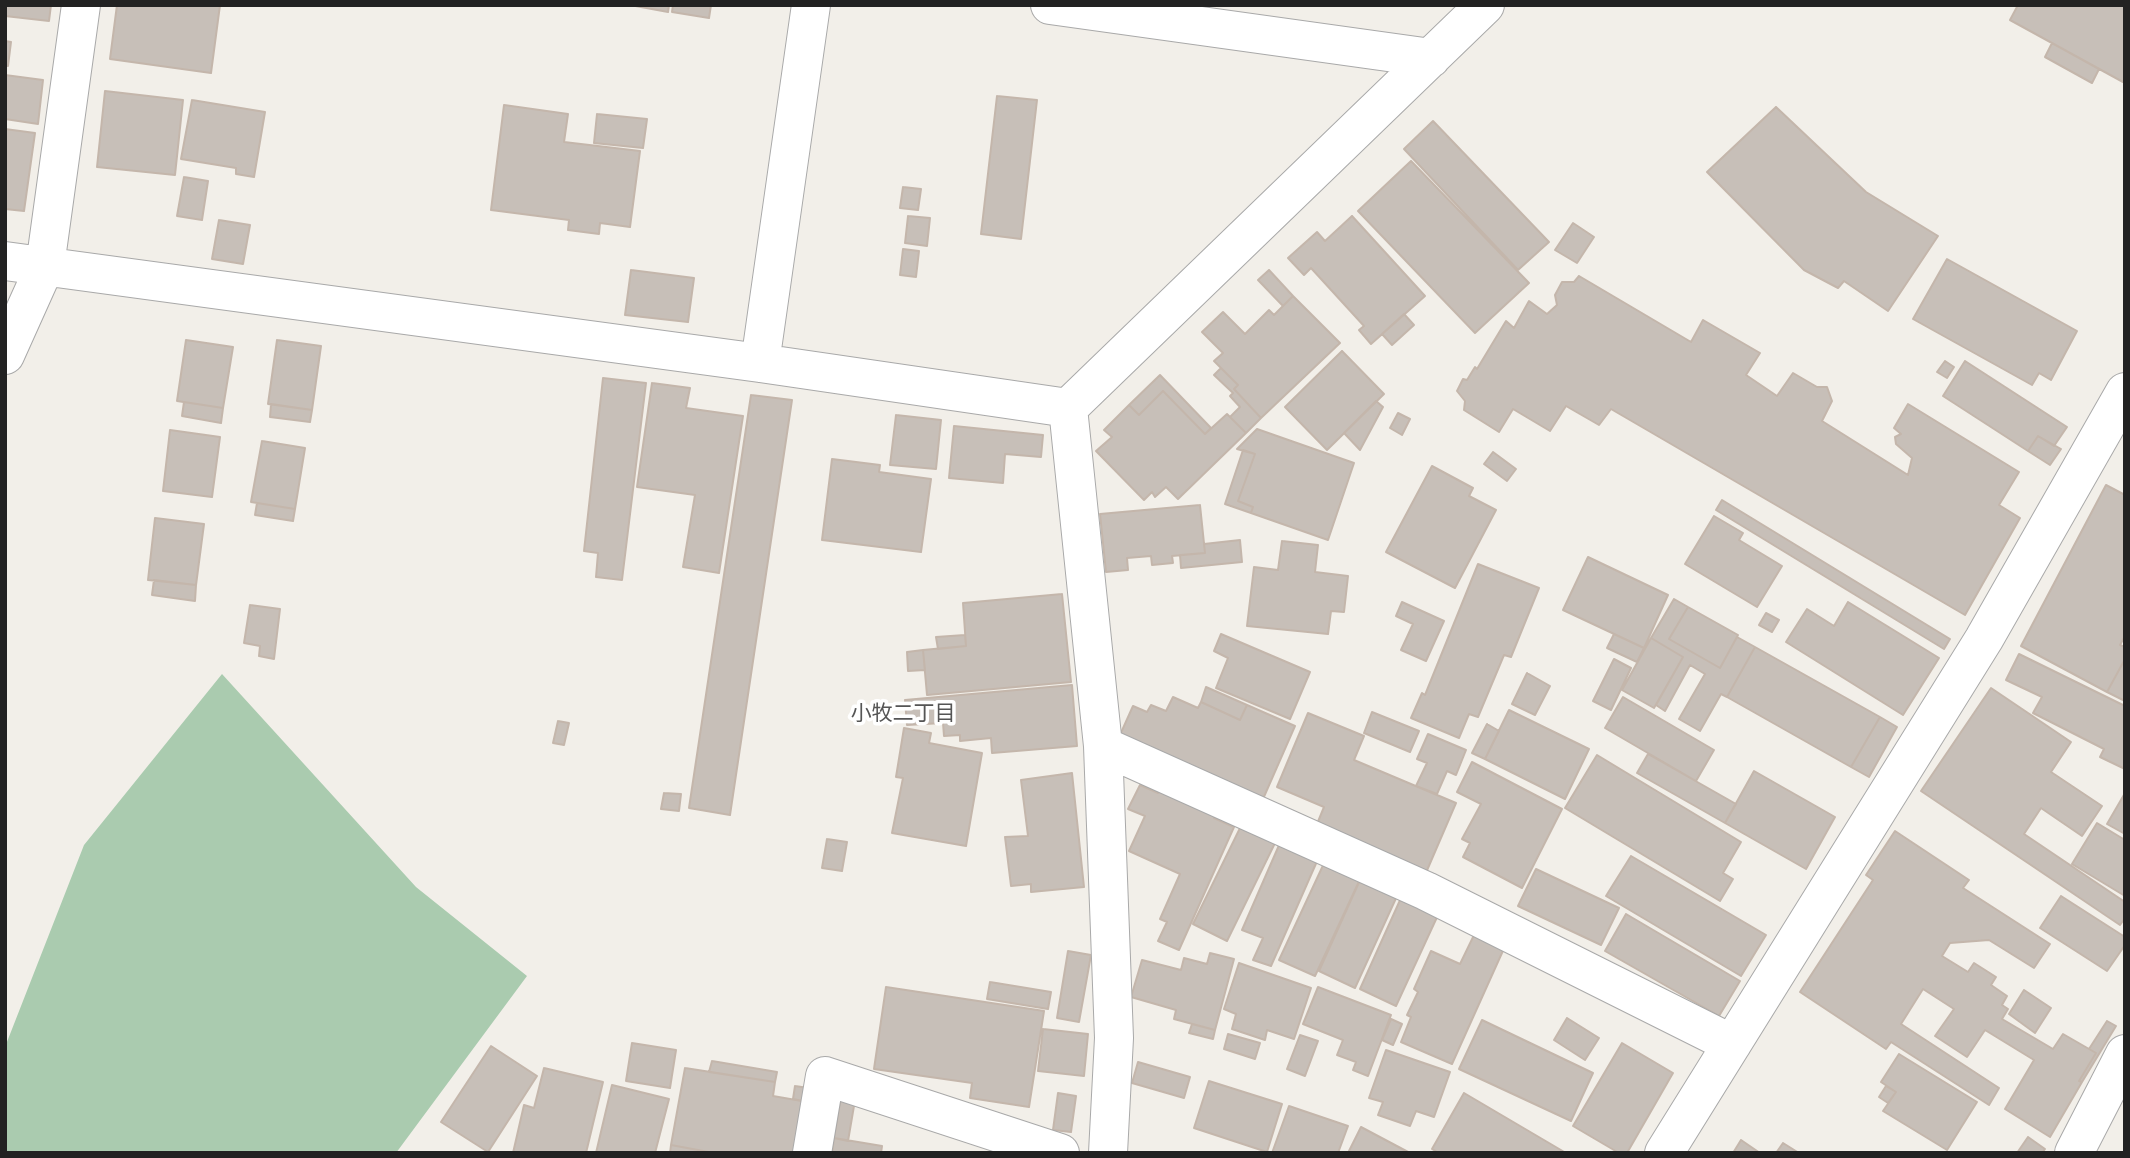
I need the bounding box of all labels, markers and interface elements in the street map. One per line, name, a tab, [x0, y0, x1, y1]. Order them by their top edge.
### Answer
district label: 小牧二丁目	[851, 701, 955, 727]

